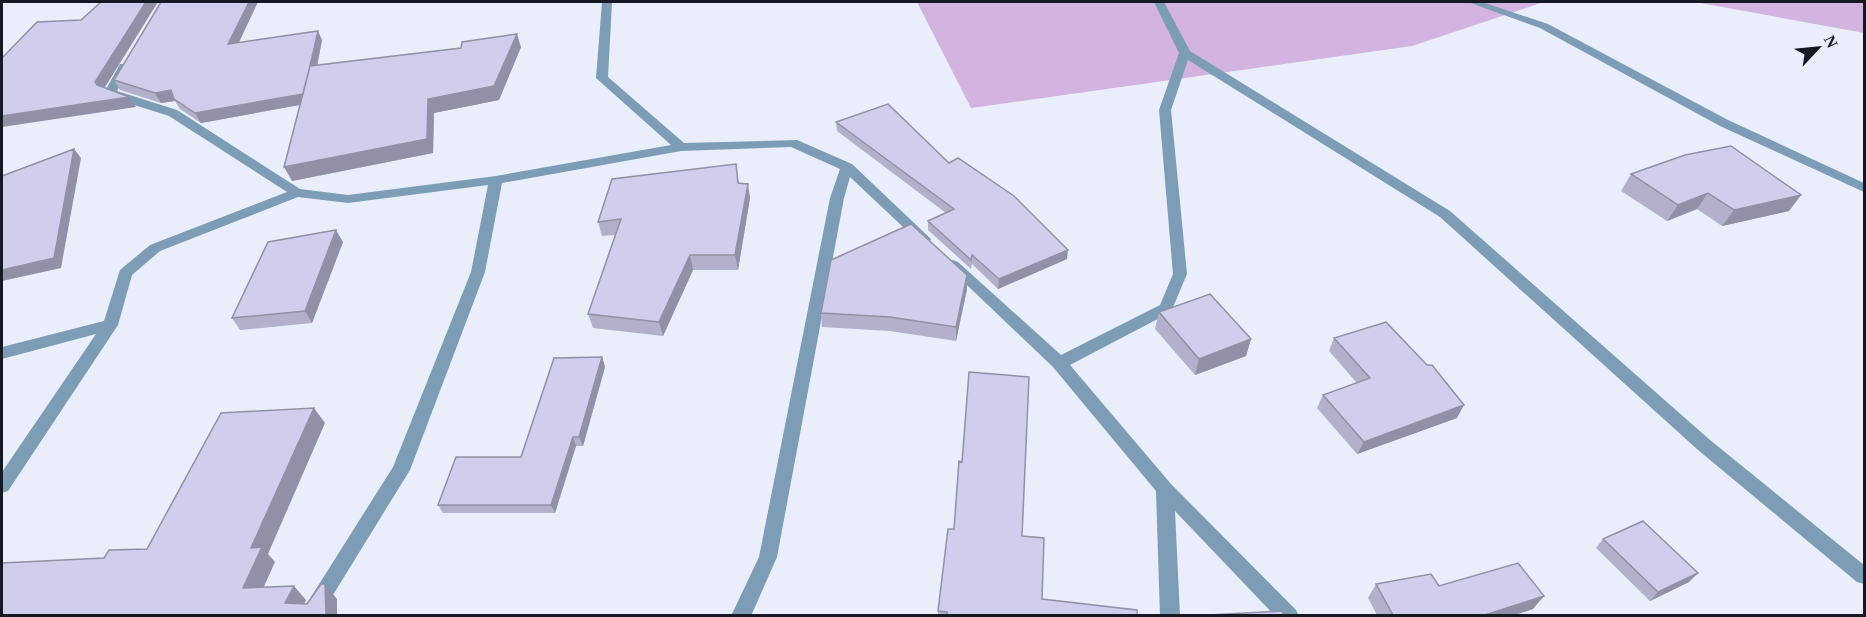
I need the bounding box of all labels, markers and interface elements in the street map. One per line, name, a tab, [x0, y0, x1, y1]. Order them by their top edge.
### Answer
north arrow	[1788, 18, 1848, 78]
text: N	[1821, 33, 1841, 51]

